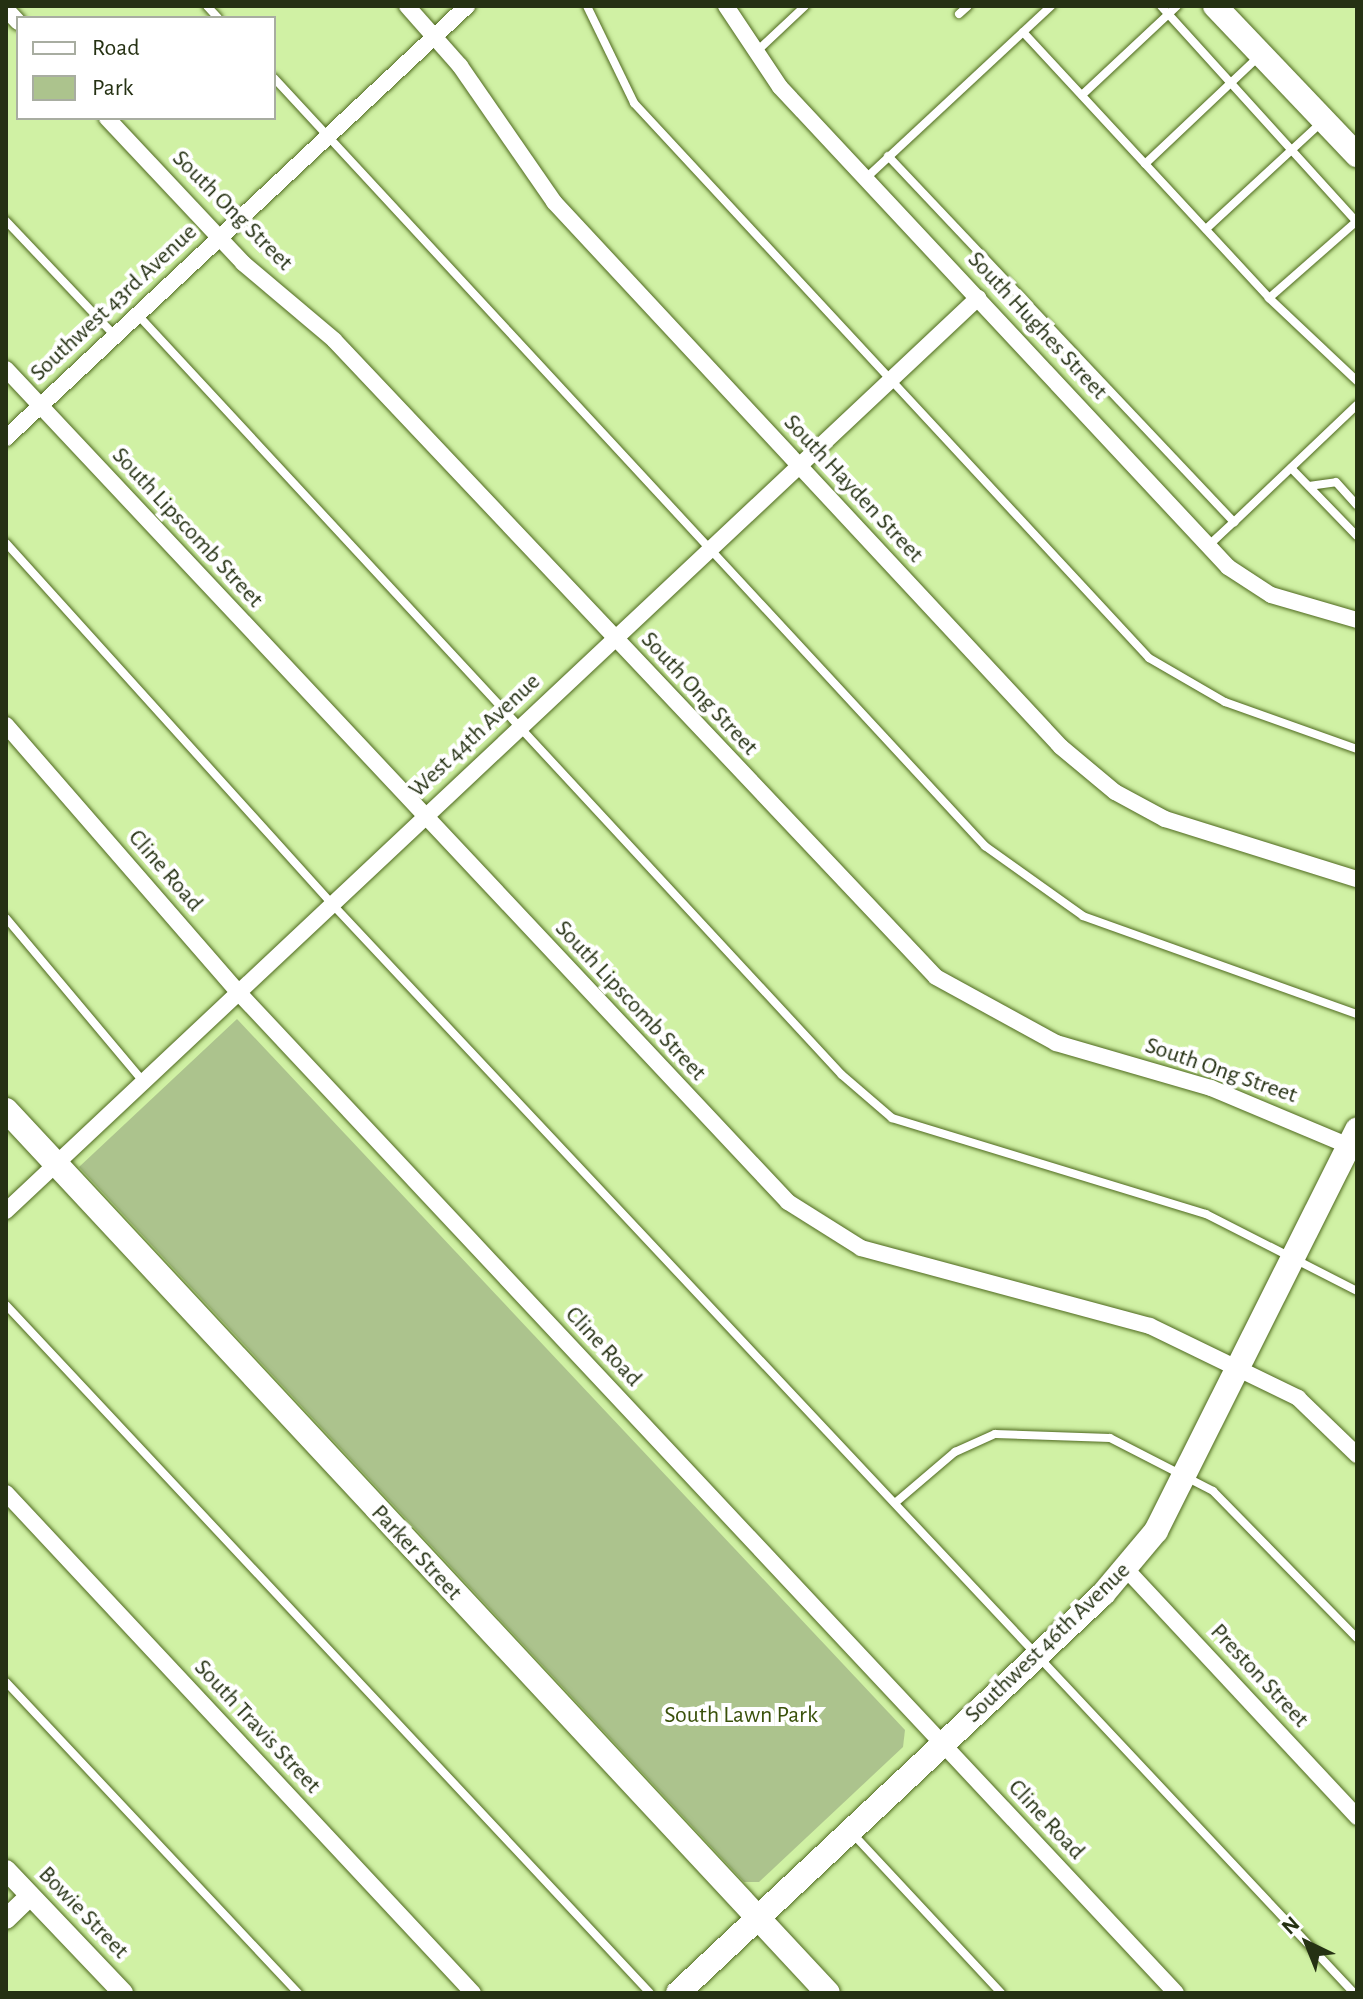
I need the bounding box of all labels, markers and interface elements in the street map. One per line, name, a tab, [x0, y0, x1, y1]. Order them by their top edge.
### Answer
legend	[16, 16, 276, 120]
text: Road	[92, 36, 140, 60]
text: Park	[92, 76, 133, 100]
street label: South Ong Street	[166, 145, 298, 277]
street label: Southwest 43rd Avenue	[25, 218, 203, 388]
street label: South Hughes Street	[961, 246, 1113, 406]
street label: South Hayden Street	[777, 409, 929, 569]
street label: South Lipscomb Street	[105, 442, 269, 614]
street label: South Ong Street	[634, 626, 764, 762]
street label: West 44th Avenue	[403, 668, 547, 804]
street label: Cline Road	[122, 824, 208, 918]
street label: South Lipscomb Street	[548, 915, 712, 1087]
street label: South Ong Street	[1141, 1032, 1301, 1110]
street label: Cline Road	[559, 1301, 647, 1393]
street label: Parker Street	[364, 1499, 468, 1607]
street label: Southwest 46th Avenue	[959, 1557, 1137, 1729]
street label: Preston Street	[1204, 1618, 1314, 1734]
street label: South Travis Street	[188, 1654, 326, 1800]
park label: South Lawn Park	[664, 1702, 818, 1730]
street label: Cline Road	[1002, 1774, 1090, 1866]
street label: Bowie Street	[32, 1861, 134, 1965]
north arrow	[1267, 1903, 1347, 1983]
text: N	[1278, 1912, 1304, 1939]

